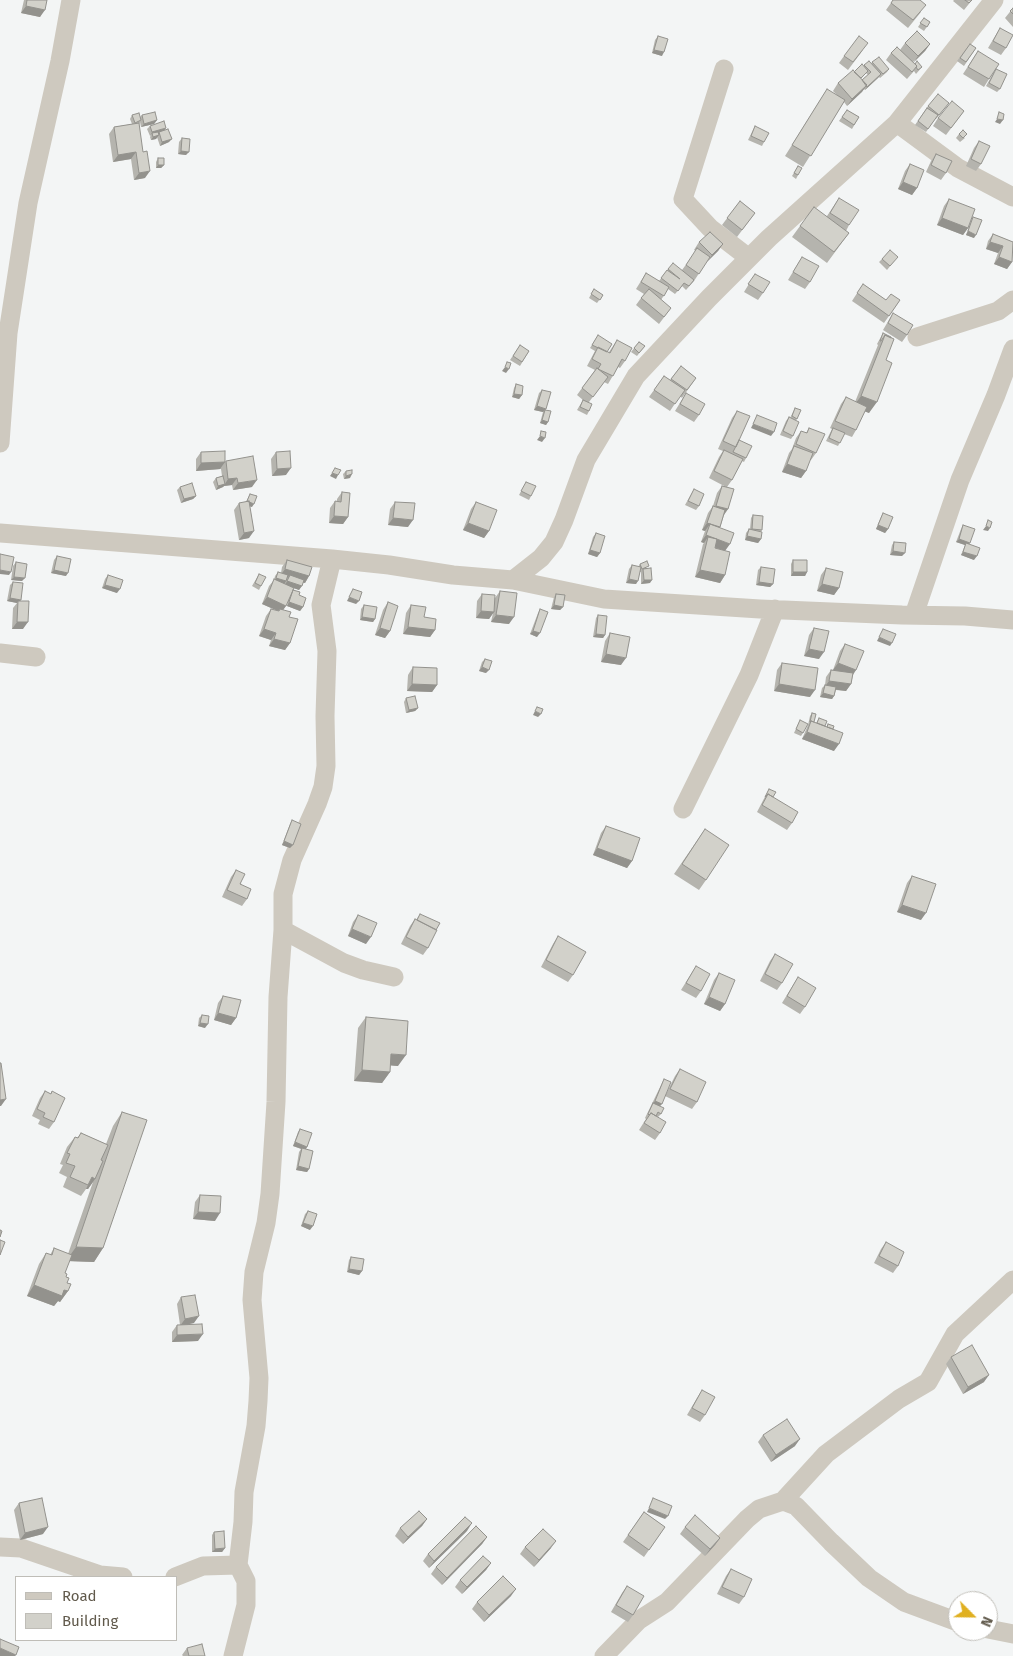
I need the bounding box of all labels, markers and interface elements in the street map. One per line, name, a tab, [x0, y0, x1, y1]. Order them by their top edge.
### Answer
legend	[15, 1576, 178, 1641]
text: Road	[62, 1587, 97, 1605]
north arrow	[948, 1591, 998, 1641]
text: Building	[62, 1612, 118, 1630]
text: N	[977, 1614, 996, 1629]

